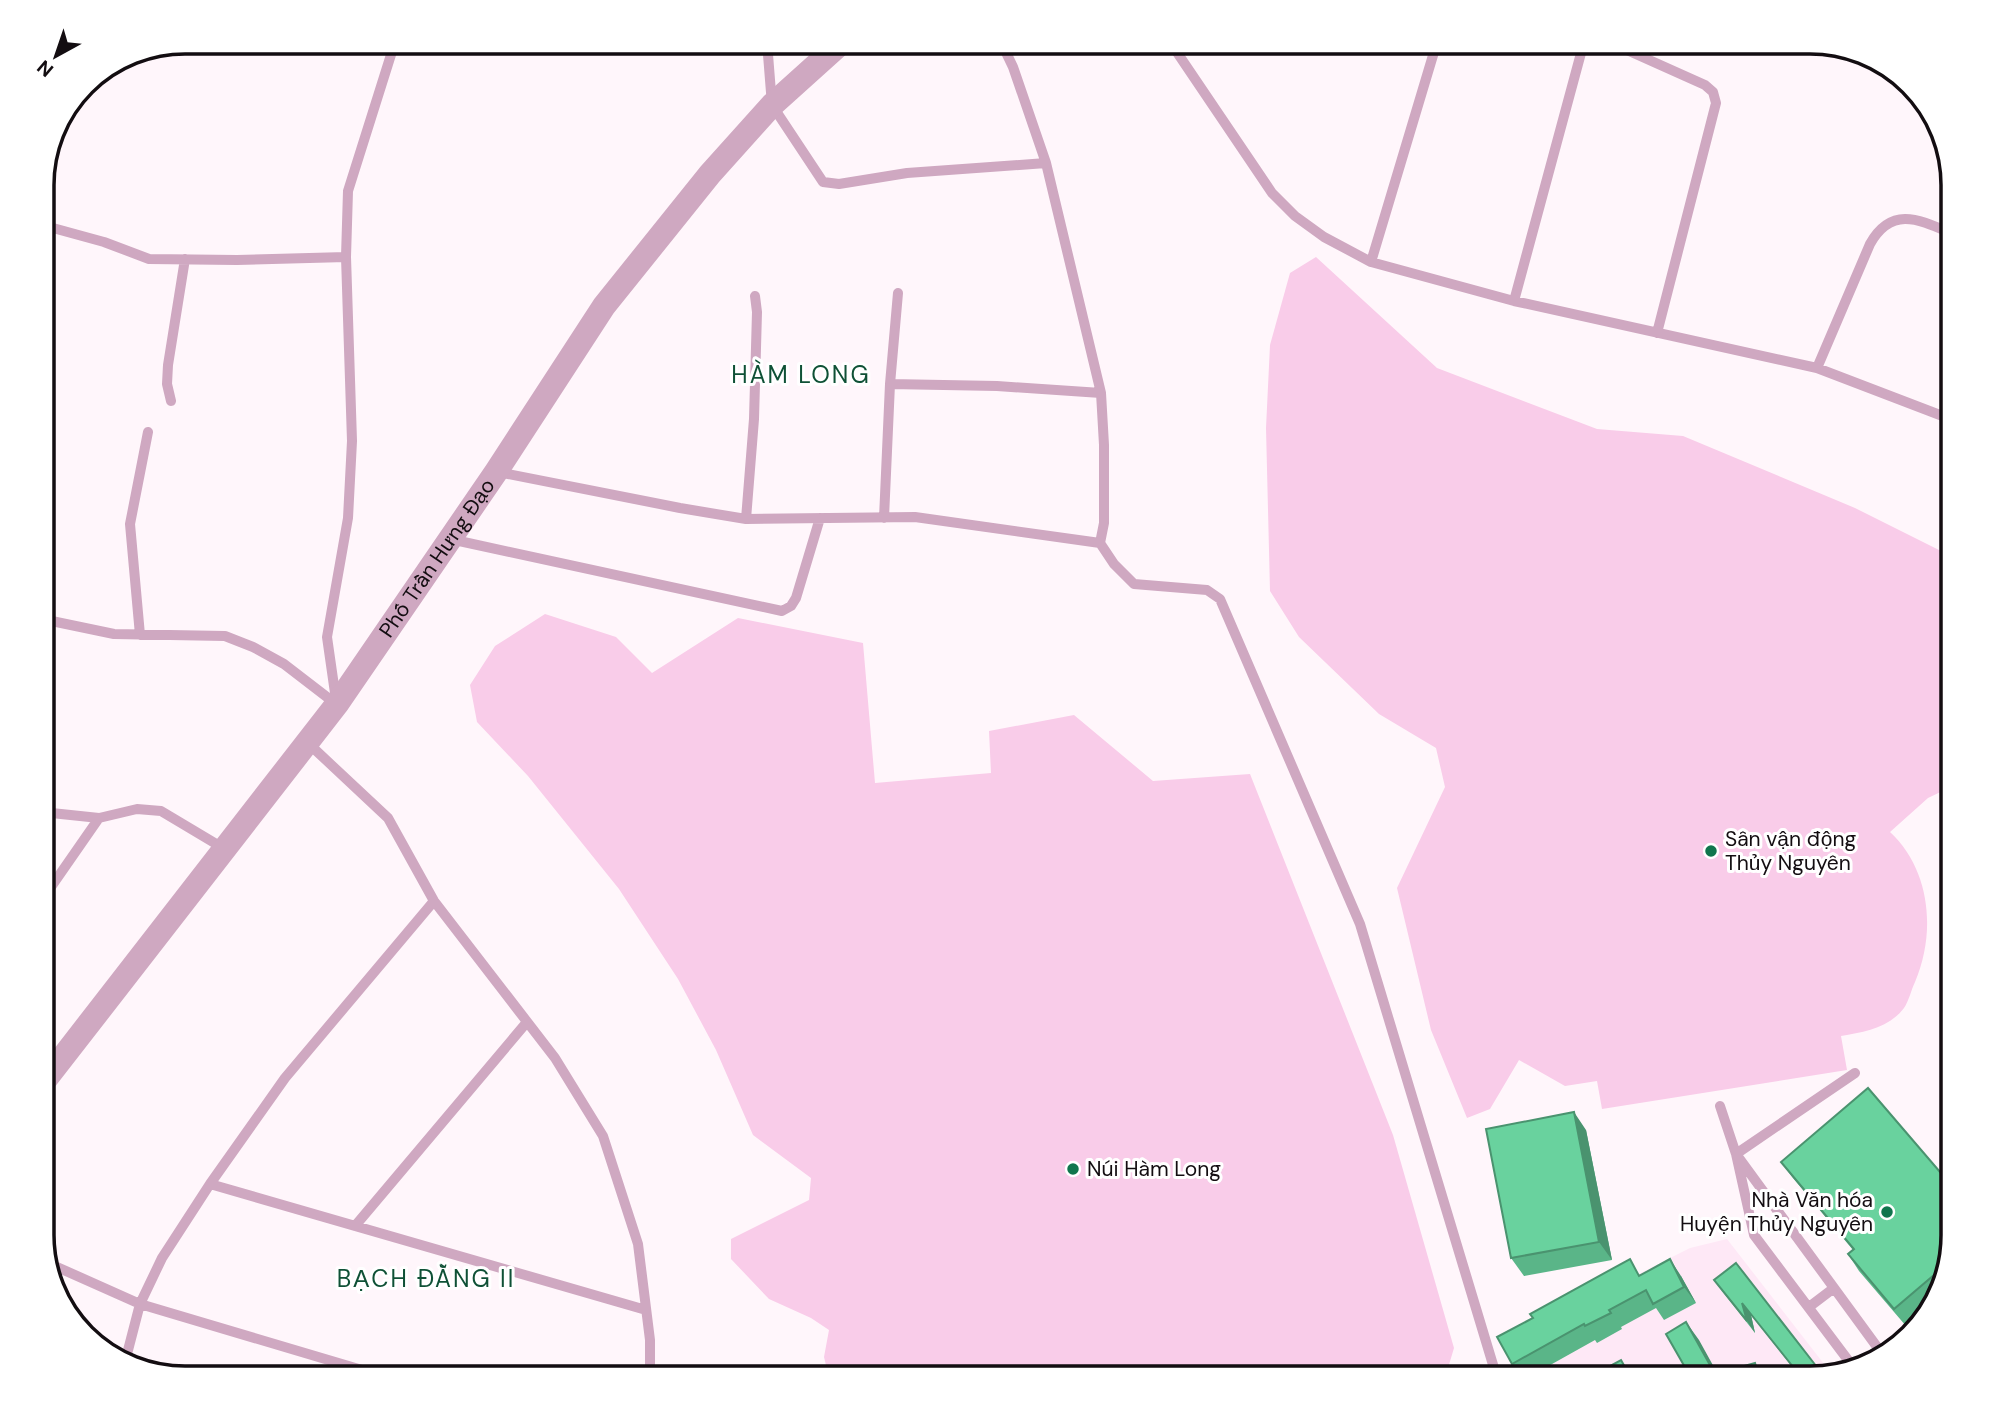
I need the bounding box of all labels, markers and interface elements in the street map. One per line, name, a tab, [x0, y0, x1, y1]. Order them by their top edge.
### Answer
north arrow	[21, 21, 91, 91]
text: N	[32, 55, 59, 83]
district label: HÀM LONG	[731, 359, 871, 390]
street label: Phố Trần Hưng Đạo	[373, 473, 501, 643]
place label: Sân vận động Thủy Nguyên	[1725, 825, 1857, 877]
marker: Sân vận động Thủy Nguyên	[1703, 843, 1719, 859]
place label: Núi Hàm Long	[1087, 1155, 1221, 1183]
marker: Núi Hàm Long	[1065, 1161, 1081, 1177]
place label: Nhà Văn hóa Huyện Thủy Nguyên	[1680, 1186, 1873, 1238]
marker: Nhà Văn hóa Huyện Thủy Nguyên	[1879, 1204, 1895, 1220]
district label: BẠCH ĐẰNG II	[337, 1263, 515, 1294]

